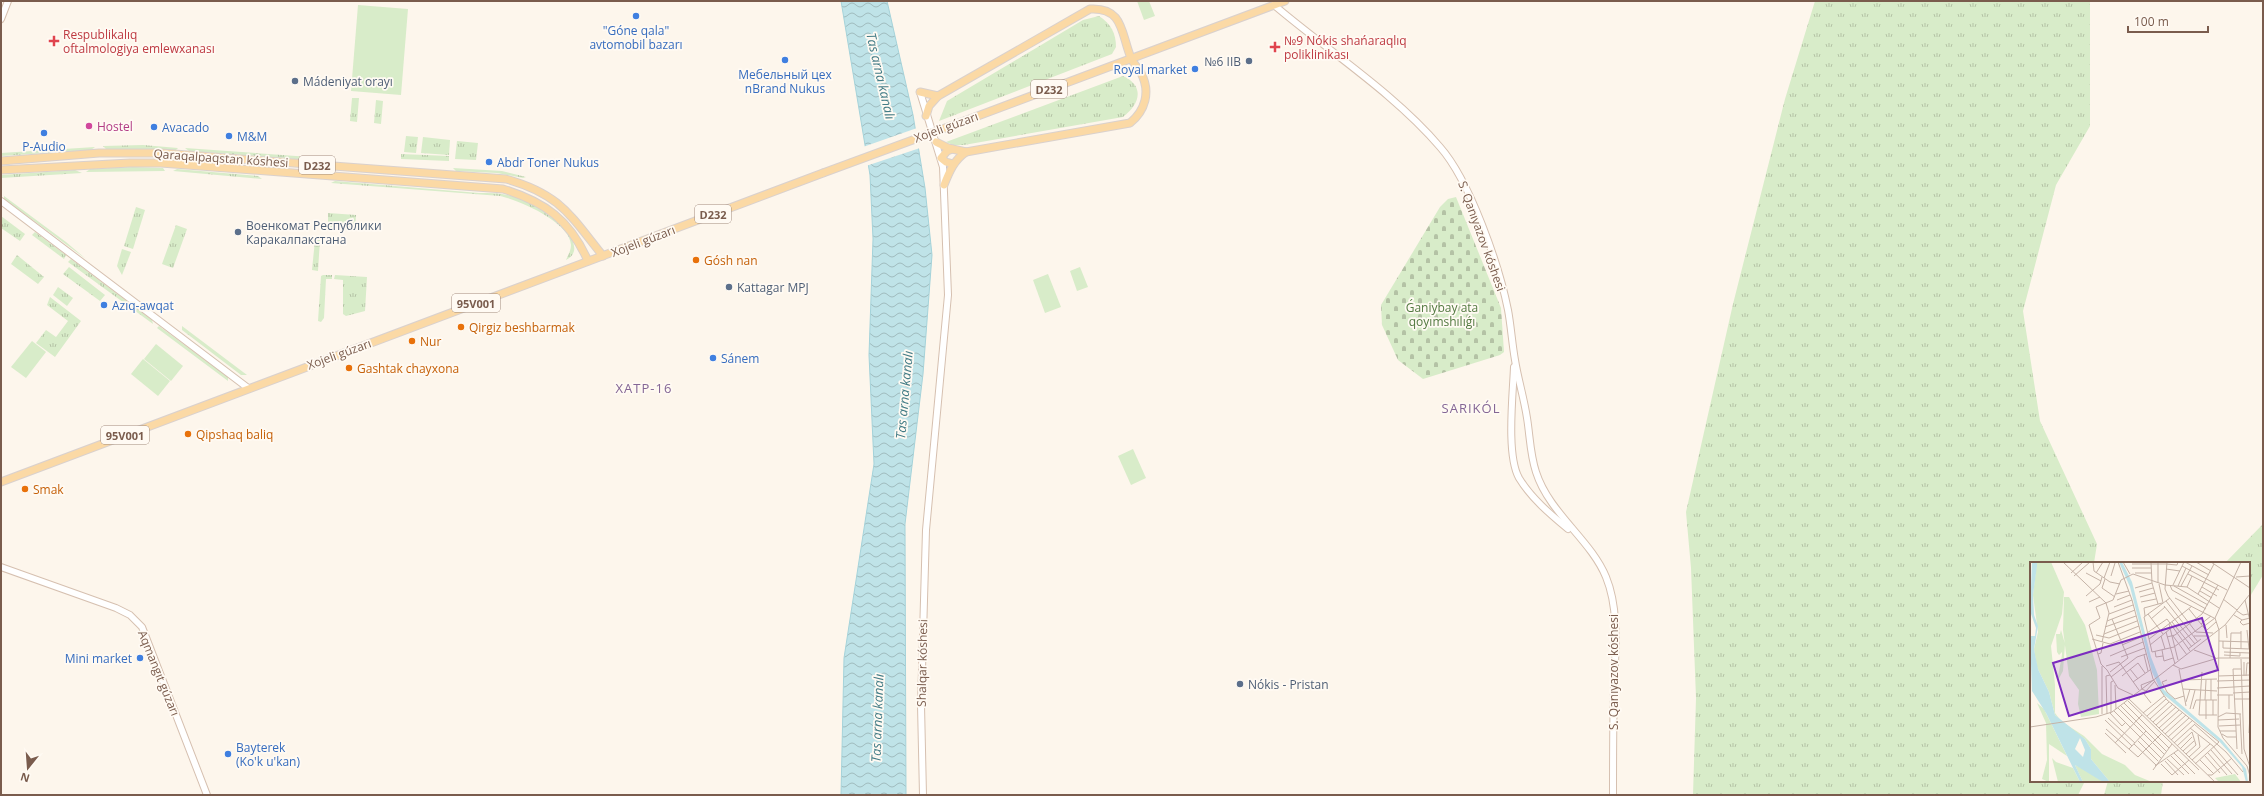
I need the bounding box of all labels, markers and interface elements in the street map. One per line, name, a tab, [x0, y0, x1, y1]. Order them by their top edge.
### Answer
scale bar	[2128, 8, 2208, 34]
marker: "Góne qala" avtomobil bazarı	[631, 11, 641, 21]
text: 100 m	[2134, 13, 2169, 30]
place label: "Góne qala" avtomobil bazarı	[589, 22, 683, 53]
place label: Respublikalıq oftalmologiya emlewxanası	[63, 26, 215, 57]
water label: Tas arna kanalı	[862, 31, 900, 121]
place label: №9 Nókis shańaraqlıq poliklinikası	[1284, 32, 1407, 63]
marker: Respublikalıq oftalmologiya emlewxanası	[48, 35, 60, 47]
marker: №9 Nókis shańaraqlıq poliklinikası	[1269, 41, 1281, 53]
place label: №6 IIB	[1204, 53, 1241, 70]
marker: Мебельный цех nBrand Nukus	[780, 55, 790, 65]
marker: №6 IIB	[1244, 56, 1254, 66]
place label: Royal market	[1114, 61, 1187, 78]
marker: Royal market	[1190, 64, 1200, 74]
place label: Мебельный цех nBrand Nukus	[738, 66, 832, 97]
place label: Mádeniyat orayı	[303, 73, 393, 90]
marker: Mádeniyat orayı	[290, 76, 300, 86]
road number: D232	[1031, 80, 1067, 98]
street label: Xojeli gúzarı	[912, 108, 980, 146]
place label: Hostel	[97, 118, 133, 135]
place label: Avacado	[162, 119, 209, 136]
marker: Hostel	[84, 121, 94, 131]
marker: Avacado	[149, 122, 159, 132]
marker: P-Audio	[39, 128, 49, 138]
place label: M&M	[237, 128, 267, 145]
marker: M&M	[224, 131, 234, 141]
place label: P-Audio	[22, 138, 66, 155]
street label: Qaraqalpaqstan kóshesi	[153, 145, 289, 171]
place label: Abdr Toner Nukus	[497, 154, 599, 171]
road number: D232	[299, 156, 335, 174]
marker: Abdr Toner Nukus	[484, 157, 494, 167]
street label: S. Qanıyazov kóshesi	[1454, 179, 1510, 293]
road number: D232	[695, 205, 731, 223]
place label: Военкомат Республики Каракалпакстана	[246, 217, 382, 248]
street label: Xojeli gúzarı	[609, 221, 677, 261]
marker: Военкомат Республики Каракалпакстана	[233, 227, 243, 237]
place label: Gósh nan	[704, 252, 758, 269]
marker: Gósh nan	[691, 255, 701, 265]
place label: Kattagar MPJ	[737, 279, 809, 296]
marker: Kattagar MPJ	[724, 282, 734, 292]
road number: 95V001	[452, 294, 500, 312]
place label: Azıq-awqat	[112, 297, 174, 314]
park label: Ǵaniybay ata qoyımshılıǵı	[1406, 299, 1478, 330]
marker: Azıq-awqat	[99, 300, 109, 310]
place label: Qirgiz beshbarmak	[469, 319, 575, 336]
marker: Qirgiz beshbarmak	[456, 322, 466, 332]
place label: Nur	[420, 333, 441, 350]
street label: Xojeli gúzarı	[305, 335, 373, 373]
marker: Nur	[407, 336, 417, 346]
place label: Sánem	[721, 350, 759, 367]
water label: Tas arna kanalı	[891, 350, 917, 440]
marker: Sánem	[708, 353, 718, 363]
place label: Gashtak chayxona	[357, 360, 459, 377]
marker: Gashtak chayxona	[344, 363, 354, 373]
district label: XATP-16	[616, 379, 672, 397]
district label: SARIKÓL	[1442, 399, 1500, 417]
road number: 95V001	[101, 426, 149, 444]
place label: Qipshaq baliq	[196, 426, 273, 443]
marker: Qipshaq baliq	[183, 429, 193, 439]
place label: Smak	[33, 481, 64, 498]
marker: Smak	[20, 484, 30, 494]
inset map	[2030, 562, 2250, 782]
street label: S. Qanıyazov kóshesi	[1605, 614, 1622, 730]
street label: Shalqar kóshesi	[913, 619, 931, 707]
street label: Aqmangıt gúzarı	[134, 628, 184, 718]
place label: Mini market	[65, 650, 132, 667]
marker: Mini market	[135, 653, 145, 663]
water label: Tas arna kanalı	[866, 673, 888, 763]
place label: Nókis - Pristan	[1248, 676, 1329, 693]
marker: Nókis - Pristan	[1235, 679, 1245, 689]
place label: Bayterek (Ko'k u'kan)	[236, 739, 300, 770]
north arrow	[8, 748, 48, 788]
marker: Bayterek (Ko'k u'kan)	[223, 749, 233, 759]
text: N	[18, 770, 31, 787]

